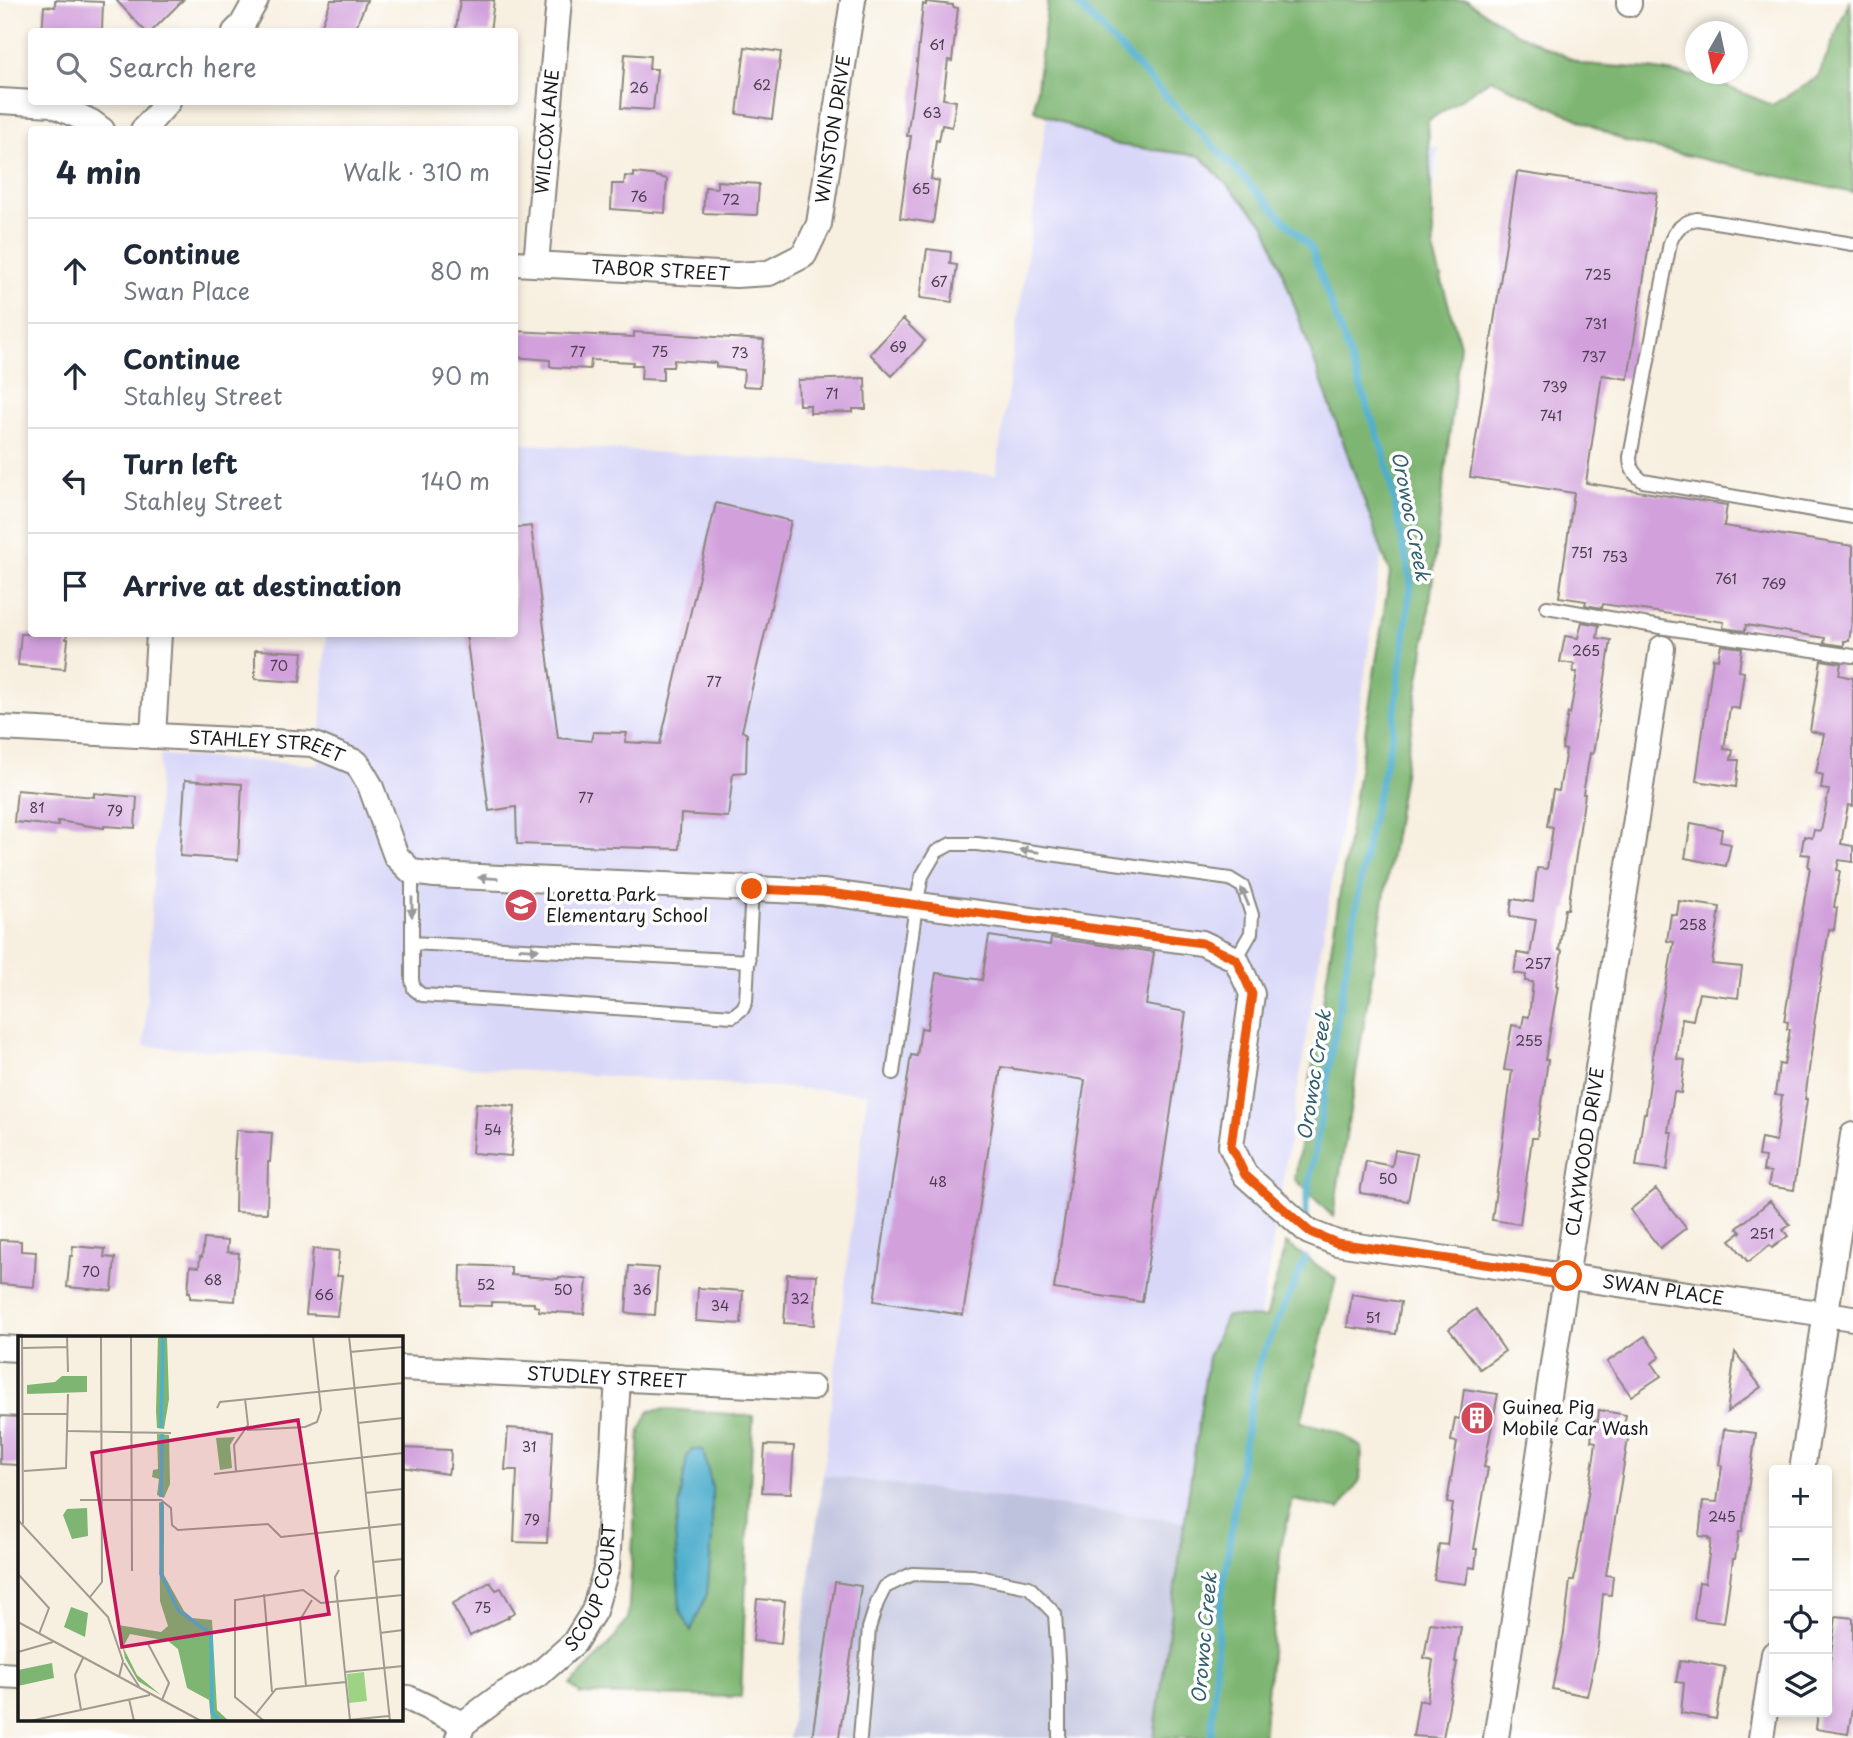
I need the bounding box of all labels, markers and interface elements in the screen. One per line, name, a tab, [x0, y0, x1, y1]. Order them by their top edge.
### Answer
north arrow	[1685, 21, 1748, 84]
search box	[28, 28, 518, 105]
house number: 61	[929, 34, 945, 55]
text: Search here	[108, 47, 257, 86]
icon: search	[52, 48, 90, 86]
street label: WINSTON DRIVE	[807, 53, 856, 205]
street label: WILCOX LANE	[527, 68, 565, 195]
house number: 62	[753, 74, 771, 95]
house number: 26	[629, 77, 649, 98]
house number: 63	[923, 102, 941, 123]
text: 4 min	[56, 149, 142, 194]
text: Walk · 310 m	[343, 154, 490, 189]
house number: 65	[912, 178, 930, 199]
house number: 76	[631, 186, 648, 207]
house number: 72	[722, 189, 740, 210]
text: Continue	[123, 234, 240, 273]
icon: ahead	[56, 252, 94, 290]
street label: TABOR STREET	[591, 252, 732, 287]
text: 80 m	[430, 253, 490, 288]
house number: 725	[1585, 264, 1611, 285]
house number: 67	[930, 271, 948, 292]
text: Swan Place	[123, 273, 250, 308]
house number: 731	[1585, 313, 1607, 334]
house number: 69	[889, 336, 907, 357]
text: Continue	[123, 339, 240, 378]
house number: 77	[570, 341, 586, 362]
house number: 75	[652, 341, 668, 362]
house number: 73	[732, 342, 748, 363]
house number: 737	[1582, 346, 1606, 367]
icon: ahead	[56, 357, 94, 395]
text: 90 m	[431, 358, 490, 393]
house number: 739	[1543, 376, 1567, 397]
text: Stahley Street	[123, 378, 282, 413]
house number: 71	[825, 383, 839, 404]
house number: 741	[1540, 405, 1562, 426]
text: Turn left	[123, 444, 238, 483]
water label: Orowoc Creek	[1386, 449, 1439, 584]
icon: left	[56, 462, 94, 500]
text: 140 m	[421, 463, 490, 498]
text: Stahley Street	[123, 483, 282, 518]
house number: 751	[1571, 542, 1593, 563]
house number: 753	[1602, 546, 1628, 567]
text: Arrive at destination	[123, 566, 402, 605]
icon: arrive	[56, 567, 94, 605]
house number: 761	[1715, 568, 1737, 589]
house number: 769	[1762, 573, 1786, 594]
house number: 265	[1572, 640, 1600, 661]
house number: 70	[270, 655, 288, 676]
house number: 77	[706, 671, 722, 692]
street label: STAHLEY STREET	[188, 723, 350, 769]
house number: 77	[578, 787, 594, 808]
house number: 81	[30, 797, 44, 818]
house number: 79	[107, 800, 123, 821]
one-way arrow	[1018, 845, 1040, 856]
one-way arrow	[477, 872, 499, 883]
route end	[736, 873, 767, 904]
place label: Loretta Park Elementary School	[546, 880, 708, 928]
school or university icon: Loretta Park Elementary School	[502, 886, 540, 924]
one-way arrow	[1240, 886, 1251, 907]
one-way arrow	[406, 897, 418, 919]
house number: 258	[1679, 914, 1707, 935]
one-way arrow	[518, 944, 540, 955]
house number: 257	[1525, 953, 1551, 974]
water label: Orowoc Creek	[1289, 1006, 1337, 1142]
house number: 255	[1515, 1030, 1543, 1051]
street label: CLAYWOOD DRIVE	[1558, 1065, 1610, 1238]
house number: 54	[484, 1119, 502, 1140]
house number: 50	[1378, 1168, 1398, 1189]
house number: 48	[929, 1171, 947, 1192]
house number: 251	[1750, 1223, 1774, 1244]
route start	[1551, 1260, 1582, 1291]
house number: 70	[82, 1261, 100, 1282]
street label: SWAN PLACE	[1601, 1267, 1726, 1311]
house number: 68	[204, 1269, 222, 1290]
house number: 52	[477, 1274, 495, 1295]
house number: 50	[553, 1279, 573, 1300]
house number: 36	[632, 1279, 652, 1300]
house number: 66	[314, 1284, 334, 1305]
house number: 32	[791, 1288, 809, 1309]
house number: 34	[711, 1295, 729, 1316]
house number: 51	[1366, 1307, 1380, 1328]
inset map	[18, 1336, 402, 1720]
street label: STUDLEY STREET	[526, 1359, 688, 1394]
place label: Guinea Pig Mobile Car Wash	[1502, 1393, 1649, 1441]
building icon: Guinea Pig Mobile Car Wash	[1458, 1399, 1496, 1437]
house number: 31	[522, 1436, 536, 1457]
map controls	[1769, 1465, 1832, 1717]
button: +	[1769, 1465, 1832, 1528]
house number: 245	[1708, 1506, 1736, 1527]
house number: 79	[524, 1509, 540, 1530]
street label: SCOUP COURT	[558, 1522, 621, 1658]
button: −	[1769, 1528, 1832, 1591]
water label: Orowoc Creek	[1183, 1570, 1223, 1705]
button: locate	[1769, 1591, 1832, 1654]
house number: 75	[475, 1597, 491, 1618]
button: layers	[1769, 1654, 1832, 1717]

